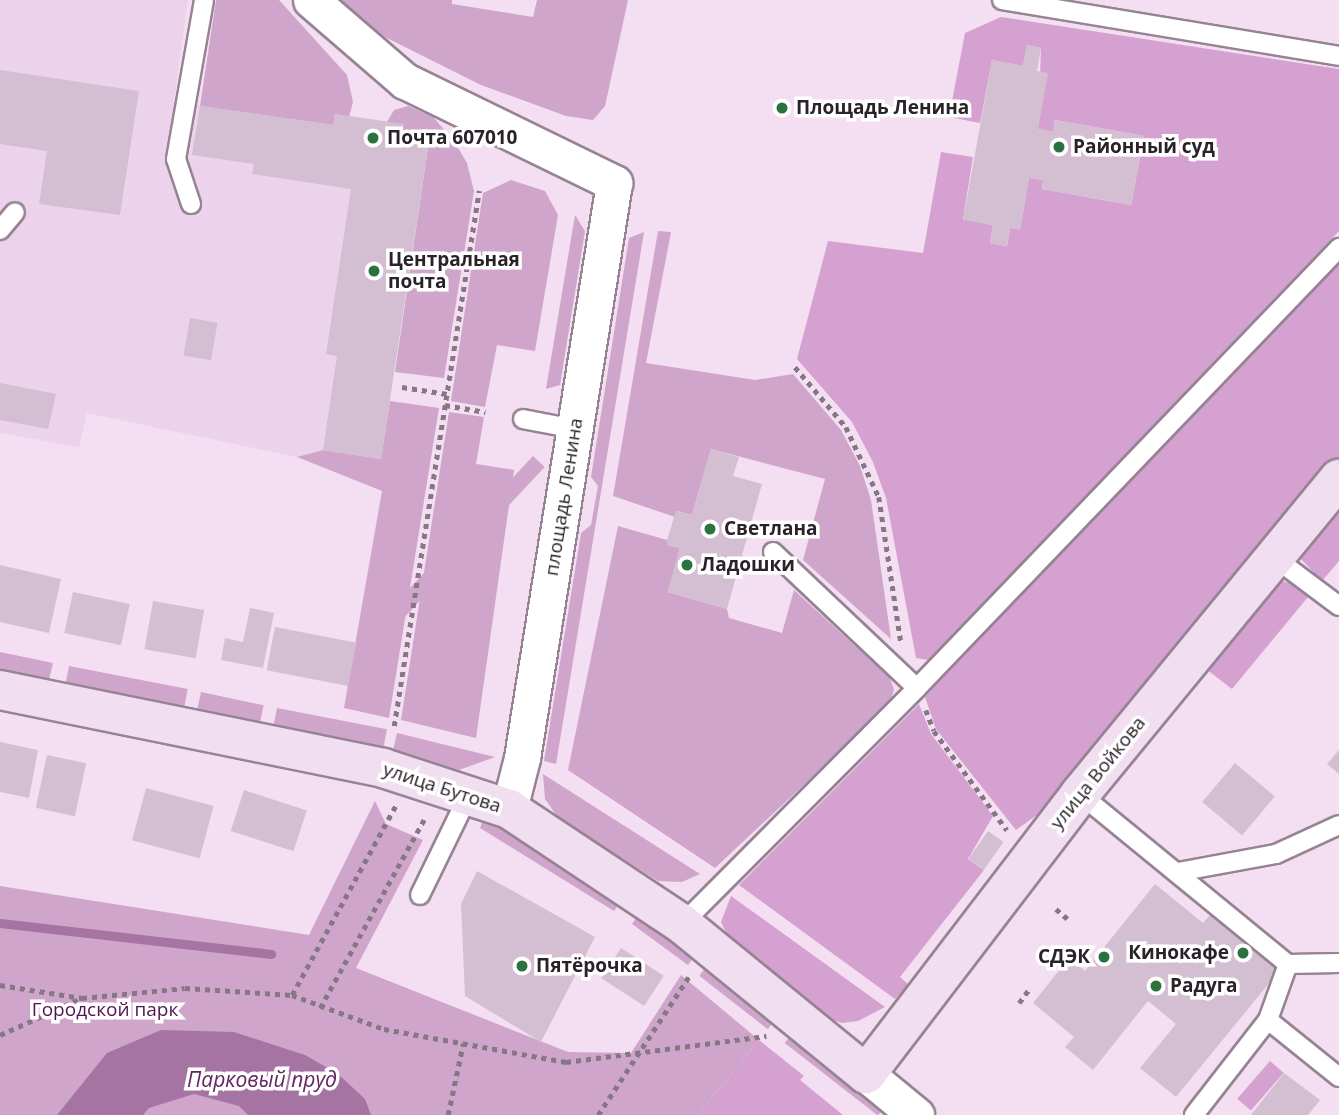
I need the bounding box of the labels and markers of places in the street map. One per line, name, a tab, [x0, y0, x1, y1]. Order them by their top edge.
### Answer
place label: Площадь Ленина	[796, 97, 969, 119]
marker: Площадь Ленина	[774, 100, 790, 116]
place label: Почта 607010	[387, 127, 517, 149]
marker: Почта 607010	[365, 130, 381, 146]
place label: Районный суд	[1073, 136, 1215, 158]
marker: Районный суд	[1051, 139, 1067, 155]
place label: Центральная почта	[388, 249, 520, 293]
marker: Центральная почта	[366, 263, 382, 279]
place label: Светлана	[724, 518, 818, 540]
marker: Светлана	[702, 521, 718, 537]
place label: Ладошки	[701, 554, 795, 576]
marker: Ладошки	[679, 557, 695, 573]
place label: Кинокафе	[1128, 942, 1229, 964]
marker: Кинокафе	[1235, 945, 1251, 961]
place label: СДЭК	[1038, 946, 1090, 968]
marker: СДЭК	[1096, 949, 1112, 965]
place label: Пятёрочка	[536, 955, 643, 977]
marker: Пятёрочка	[514, 958, 530, 974]
place label: Радуга	[1170, 975, 1237, 997]
marker: Радуга	[1148, 978, 1164, 994]

